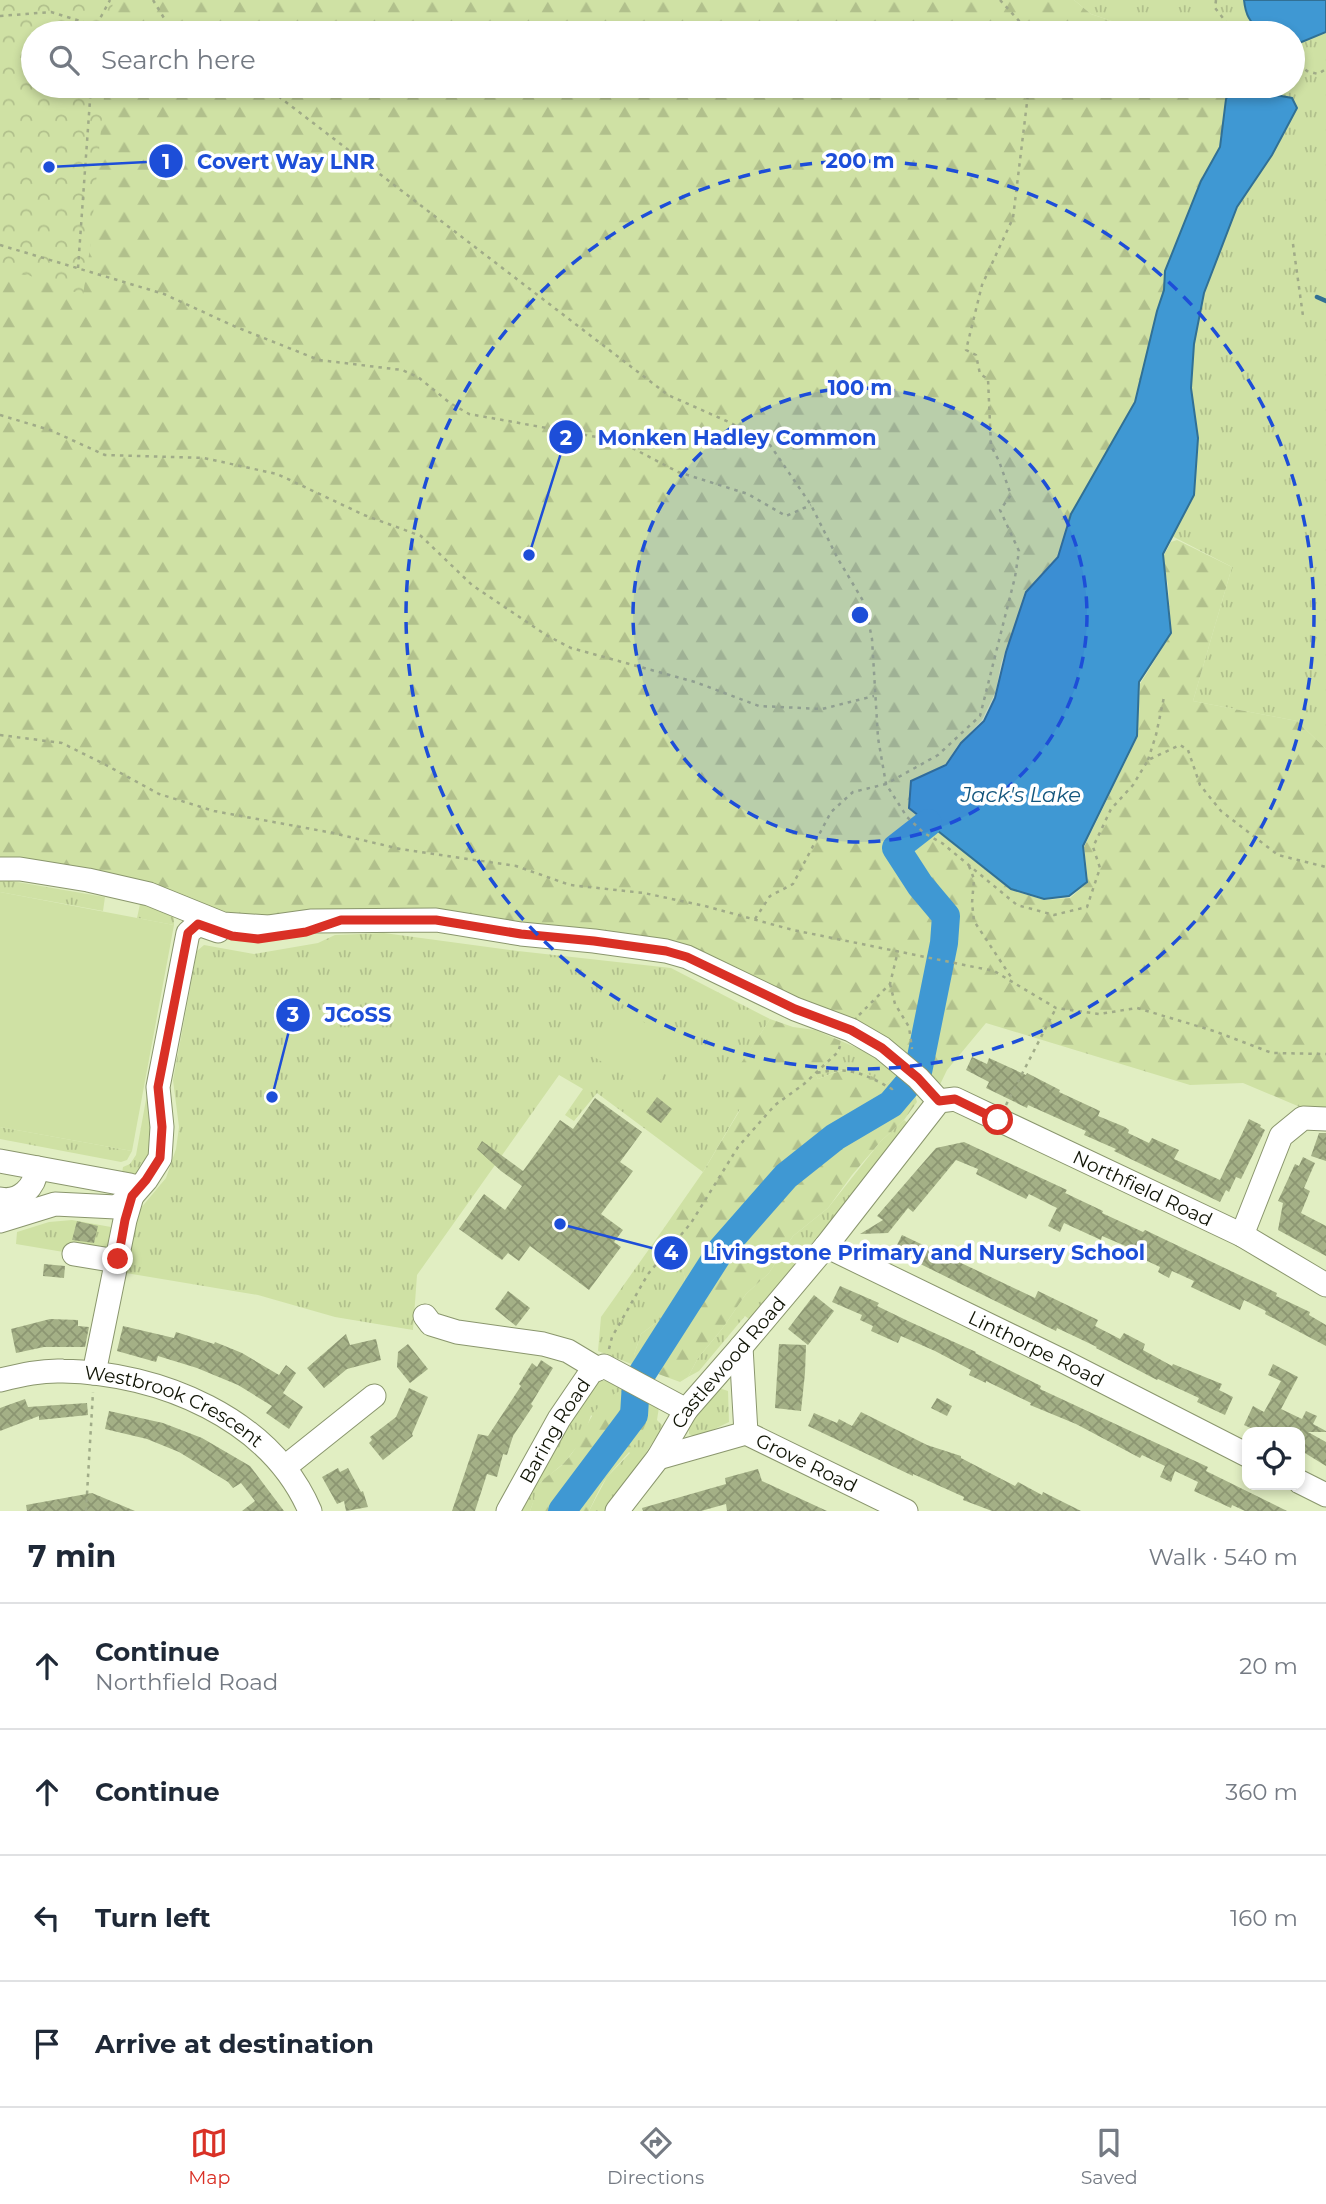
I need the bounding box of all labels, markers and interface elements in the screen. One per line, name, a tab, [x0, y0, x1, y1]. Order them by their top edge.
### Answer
search box	[21, 21, 1305, 98]
icon: search	[45, 41, 83, 79]
text: Search here	[101, 44, 256, 76]
callout: Covert Way LNR	[148, 140, 389, 182]
text: 200 m	[826, 148, 894, 173]
text: 1	[162, 149, 170, 174]
text: Covert Way LNR	[197, 149, 375, 174]
text: 100 m	[828, 375, 892, 400]
callout: Monken Hadley Common	[548, 416, 890, 458]
text: 2	[560, 425, 572, 450]
text: Monken Hadley Common	[598, 425, 876, 450]
centre of rings	[848, 603, 872, 627]
water label: Jack's Lake	[960, 782, 1081, 807]
callout: JCoSS	[276, 994, 405, 1036]
text: 3	[286, 1002, 299, 1027]
text: JCoSS	[324, 1002, 391, 1027]
route start	[982, 1104, 1013, 1135]
street label: Northfield Road	[1069, 1146, 1216, 1231]
callout: Livingstone Primary and Nursery School	[654, 1232, 1159, 1274]
text: 4	[664, 1240, 679, 1265]
text: Livingstone Primary and Nursery School	[703, 1240, 1145, 1265]
route end	[102, 1243, 133, 1274]
street label: Castlewood Road	[667, 1292, 791, 1433]
street label: Linthorpe Road	[965, 1306, 1108, 1392]
street label: Westbrook Crescent	[83, 1361, 268, 1452]
street label: Baring Road	[515, 1374, 595, 1487]
map controls	[1242, 1427, 1305, 1490]
button: locate	[1242, 1427, 1305, 1490]
street label: Grove Road	[752, 1429, 861, 1497]
text: 7 min	[28, 1538, 116, 1575]
text: Walk · 540 m	[1148, 1543, 1298, 1571]
text: Continue	[95, 1636, 220, 1668]
icon: ahead	[28, 1647, 66, 1685]
text: 20 m	[1239, 1652, 1298, 1680]
text: Northfield Road	[95, 1668, 278, 1696]
icon: ahead	[28, 1773, 66, 1811]
text: Continue	[95, 1776, 220, 1808]
text: 360 m	[1225, 1778, 1298, 1806]
icon: left	[28, 1899, 66, 1937]
text: Turn left	[95, 1902, 211, 1934]
text: 160 m	[1230, 1904, 1298, 1932]
icon: arrive	[28, 2025, 66, 2063]
text: Arrive at destination	[95, 2028, 374, 2060]
tab: Map	[188, 2124, 230, 2189]
tab: Directions	[607, 2124, 704, 2189]
tab: Saved	[1081, 2124, 1138, 2189]

